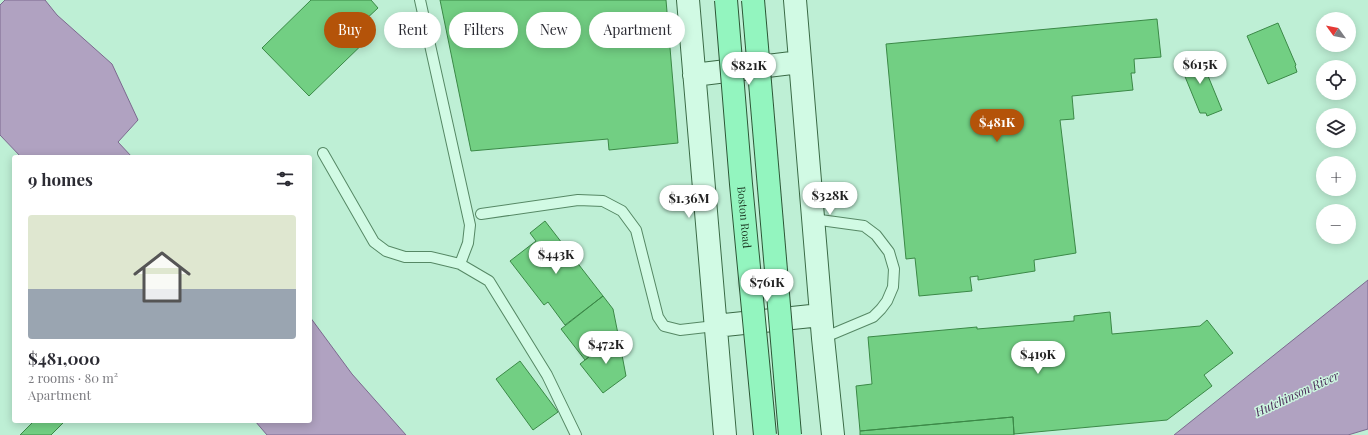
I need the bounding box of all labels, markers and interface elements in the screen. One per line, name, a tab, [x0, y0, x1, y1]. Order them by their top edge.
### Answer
chip: Buy	[324, 12, 376, 48]
chip: Rent	[384, 12, 441, 48]
chip: Filters	[449, 12, 518, 48]
chip: New	[526, 12, 581, 48]
chip: Apartment	[589, 12, 685, 48]
north arrow	[1316, 12, 1356, 52]
map controls	[1316, 12, 1356, 244]
pin: $615K	[1172, 51, 1228, 85]
pin: $821K	[721, 52, 777, 86]
text: $615K	[1183, 55, 1217, 72]
text: $821K	[731, 56, 767, 73]
button: locate	[1316, 60, 1356, 100]
button: layers	[1316, 108, 1356, 148]
pin: $481K	[969, 109, 1025, 143]
text: $481K	[979, 113, 1015, 130]
button: +	[1316, 156, 1356, 196]
text: 9 homes	[28, 168, 93, 190]
icon: filters	[274, 168, 296, 190]
pin: $328K	[802, 182, 858, 216]
pin: $1.36M	[656, 185, 722, 219]
street label: Boston Road	[734, 186, 755, 249]
text: $328K	[811, 186, 849, 203]
text: $1.36M	[668, 189, 710, 206]
button: −	[1316, 204, 1356, 244]
icon: home	[126, 241, 198, 313]
pin: $443K	[528, 241, 584, 275]
text: $443K	[538, 245, 574, 262]
pin: $761K	[739, 269, 795, 303]
text: $761K	[750, 273, 784, 290]
pin: $472K	[578, 331, 634, 365]
text: $472K	[588, 335, 624, 352]
pin: $419K	[1010, 341, 1066, 375]
text: $419K	[1020, 345, 1056, 362]
text: $481,000	[28, 347, 100, 369]
water label: Hutchinson River	[1251, 366, 1342, 420]
text: 2 rooms · 80 m²	[28, 369, 118, 386]
text: Apartment	[28, 386, 91, 403]

